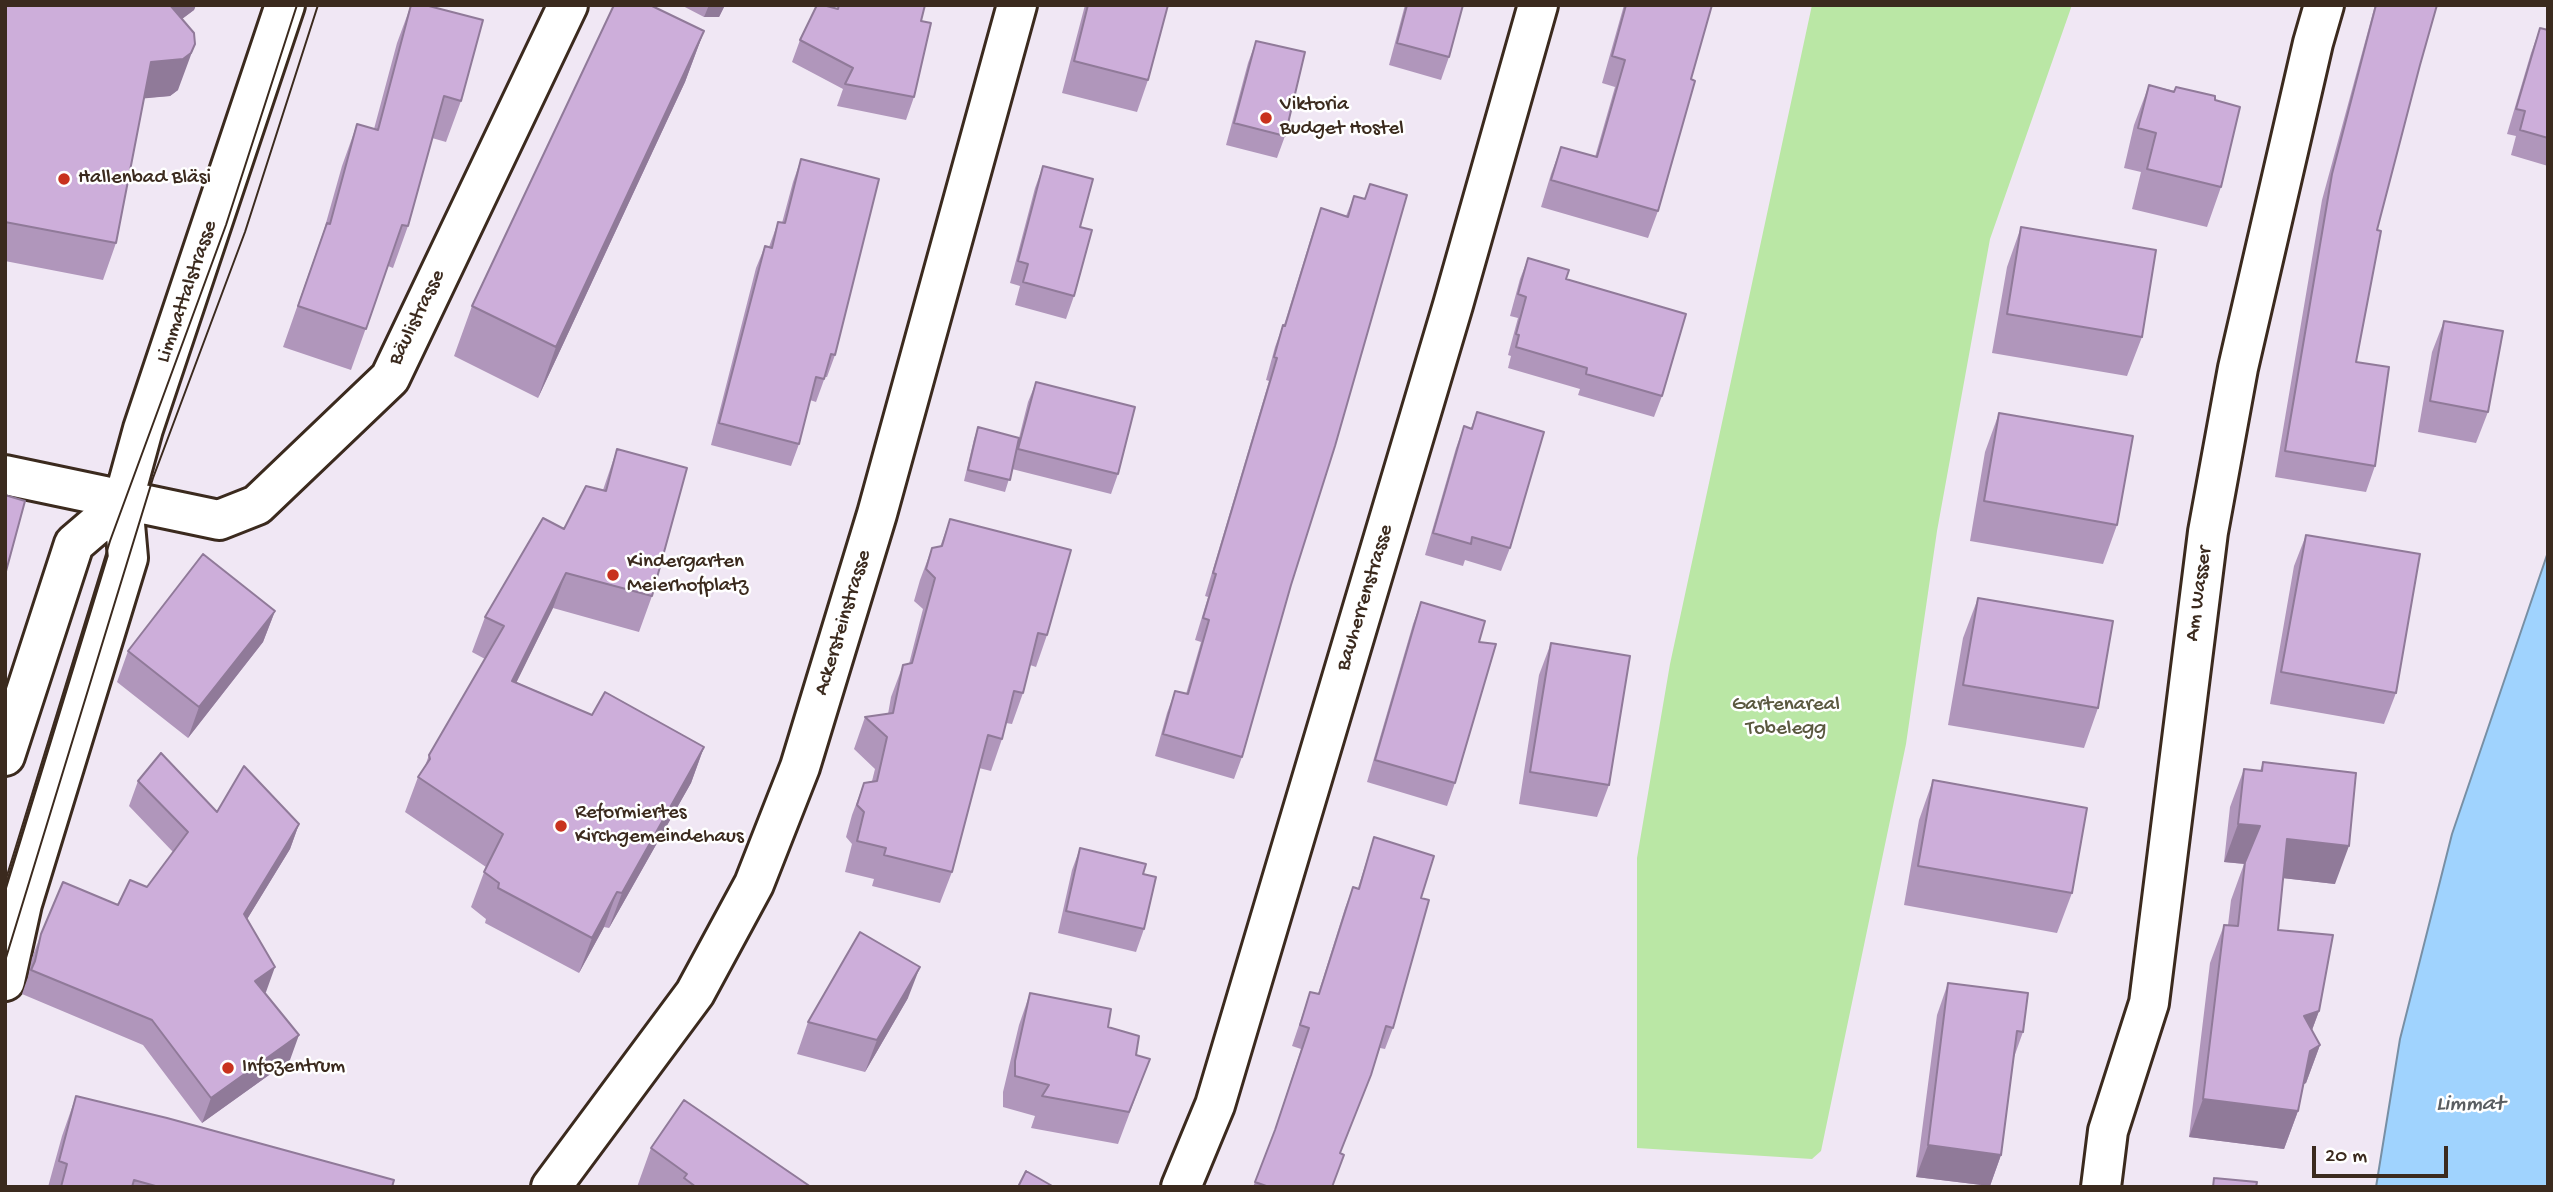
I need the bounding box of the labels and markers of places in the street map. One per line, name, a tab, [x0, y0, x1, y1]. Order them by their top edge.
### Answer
place label: Viktoria Budget Hostel	[1280, 93, 1404, 143]
marker: Viktoria Budget Hostel	[1258, 110, 1274, 126]
place label: Hallenbad Bläsi	[78, 166, 211, 192]
marker: Hallenbad Bläsi	[56, 171, 72, 187]
place label: Kindergarten Meierhofplatz	[627, 550, 748, 600]
marker: Kindergarten Meierhofplatz	[605, 567, 621, 583]
place label: Reformiertes Kirchgemeindehaus	[575, 801, 744, 851]
marker: Reformiertes Kirchgemeindehaus	[553, 818, 569, 834]
place label: Infozentrum	[242, 1055, 345, 1081]
marker: Infozentrum	[220, 1060, 236, 1076]

